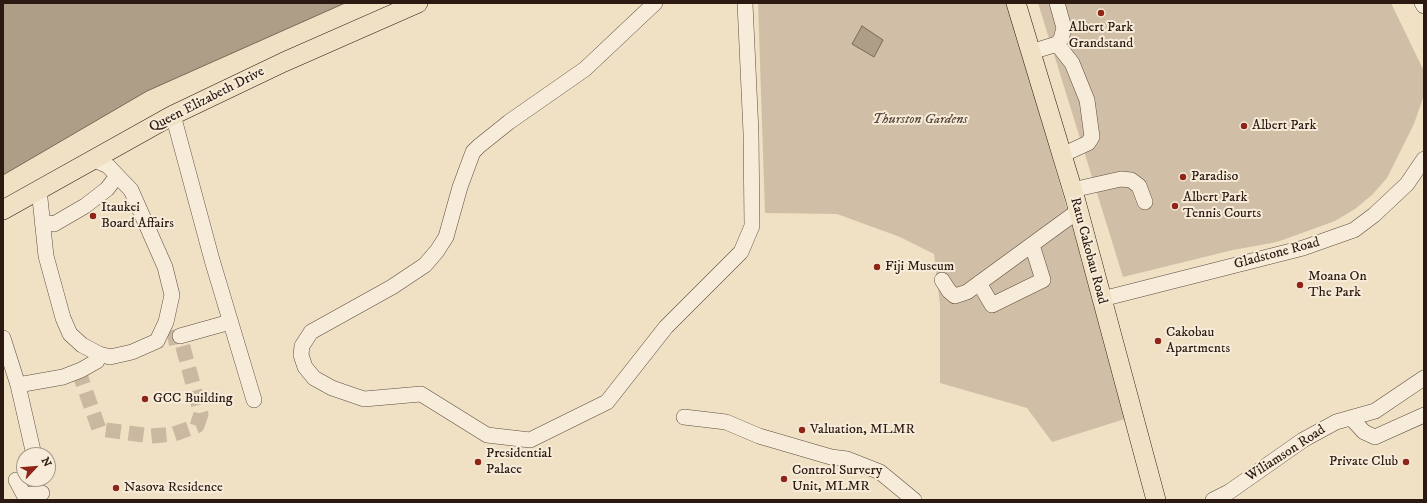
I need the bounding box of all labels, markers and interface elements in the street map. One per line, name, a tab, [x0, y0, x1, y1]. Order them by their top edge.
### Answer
marker: Albert Park Grandstand	[1096, 8, 1106, 18]
place label: Albert Park Grandstand	[1069, 20, 1133, 52]
street label: Queen Elizabeth Drive	[147, 64, 267, 136]
park label: Thurston Gardens	[872, 112, 968, 128]
place label: Albert Park	[1252, 118, 1316, 134]
marker: Albert Park	[1239, 121, 1249, 131]
place label: Paradiso	[1191, 169, 1238, 185]
marker: Paradiso	[1178, 172, 1188, 182]
place label: Albert Park Tennis Courts	[1183, 190, 1261, 222]
street label: Ratu Cakobau Road	[1066, 196, 1110, 306]
place label: Itaukei Board Affairs	[101, 200, 174, 232]
marker: Albert Park Tennis Courts	[1170, 201, 1180, 211]
marker: Itaukei Board Affairs	[88, 211, 98, 221]
street label: Gladstone Road	[1232, 235, 1322, 273]
place label: Fiji Museum	[885, 259, 954, 275]
marker: Fiji Museum	[872, 262, 882, 272]
place label: Moana On The Park	[1308, 269, 1367, 302]
marker: Moana On The Park	[1295, 280, 1305, 290]
place label: Cakobau Apartments	[1166, 325, 1230, 358]
marker: Cakobau Apartments	[1153, 336, 1163, 346]
place label: GCC Building	[153, 391, 233, 407]
marker: GCC Building	[140, 394, 150, 404]
place label: Valuation, MLMR	[810, 422, 915, 438]
street label: Wiliamson Road	[1243, 422, 1329, 486]
marker: Valuation, MLMR	[797, 425, 807, 435]
place label: Presidential Palace	[486, 446, 552, 478]
north arrow	[16, 447, 56, 487]
place label: Private Club	[1329, 454, 1398, 470]
text: N	[38, 455, 54, 469]
marker: Presidential Palace	[473, 457, 483, 467]
marker: Private Club	[1401, 457, 1411, 467]
place label: Control Survery Unit, MLMR	[792, 463, 882, 496]
marker: Control Survery Unit, MLMR	[779, 474, 789, 484]
place label: Nasova Residence	[124, 480, 223, 496]
marker: Nasova Residence	[111, 483, 121, 493]

